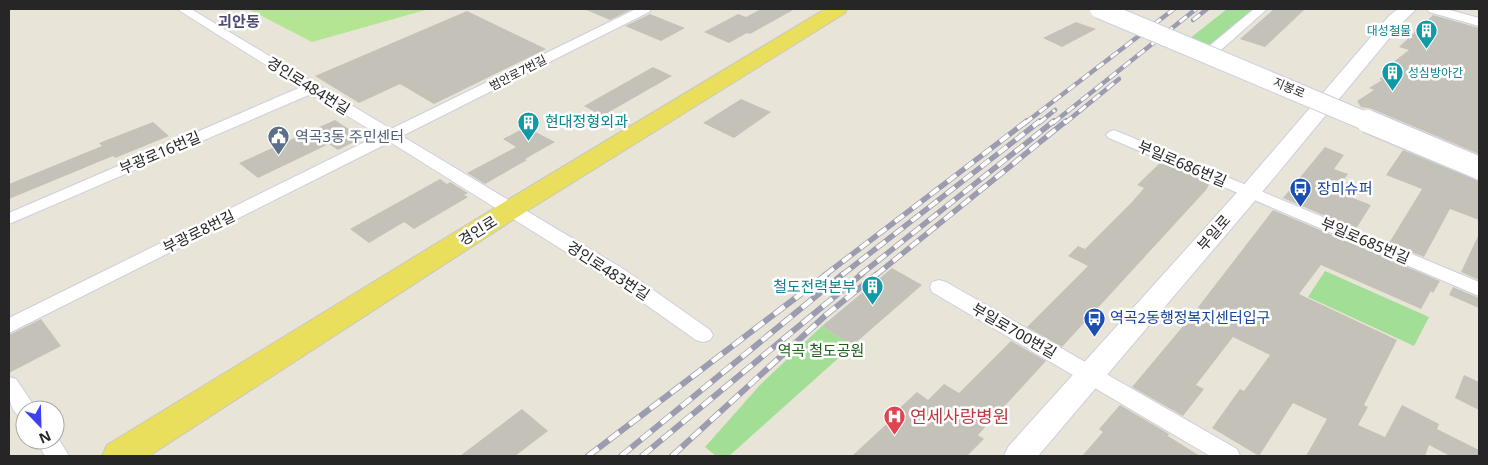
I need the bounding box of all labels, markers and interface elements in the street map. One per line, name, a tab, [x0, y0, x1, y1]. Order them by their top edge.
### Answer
district label: 괴안동	[218, 11, 260, 31]
building icon: 대성철물	[1415, 19, 1439, 50]
place label: 대성철물	[1367, 22, 1411, 39]
street label: 범안로7번길	[486, 51, 549, 94]
street label: 경인로484번길	[263, 52, 354, 119]
building icon: 성심방아간	[1380, 61, 1404, 92]
place label: 성심방아간	[1408, 64, 1463, 81]
street label: 지봉로	[1271, 73, 1308, 102]
building icon: 현대정형외과	[517, 110, 541, 141]
place label: 현대정형외과	[545, 111, 628, 131]
public building icon: 역곡3동 주민센터	[267, 125, 291, 156]
street label: 부광로16번길	[116, 126, 203, 178]
place label: 역곡3동 주민센터	[295, 126, 404, 146]
street label: 부일로686번길	[1135, 135, 1230, 191]
bus stop icon: 장미슈퍼	[1289, 177, 1313, 208]
place label: 장미슈퍼	[1317, 178, 1372, 198]
street label: 부광로8번길	[159, 205, 238, 257]
street label: 부일로	[1192, 210, 1234, 255]
street label: 경인로	[455, 211, 500, 250]
street label: 부일로685번길	[1318, 212, 1413, 268]
street label: 경인로483번길	[563, 236, 654, 304]
building icon: 철도전력본부	[860, 275, 884, 306]
place label: 철도전력본부	[773, 276, 856, 296]
street label: 부일로700번길	[968, 298, 1061, 362]
bus stop icon: 역곡2동행정복지센터입구	[1082, 306, 1106, 337]
place label: 역곡2동행정복지센터입구	[1110, 307, 1270, 327]
park label: 역곡 철도공원	[778, 340, 864, 360]
north arrow	[15, 400, 65, 450]
place label: 연세사랑병원	[910, 404, 1009, 428]
hospital icon: 연세사랑병원	[882, 405, 906, 436]
text: N	[36, 426, 54, 448]

